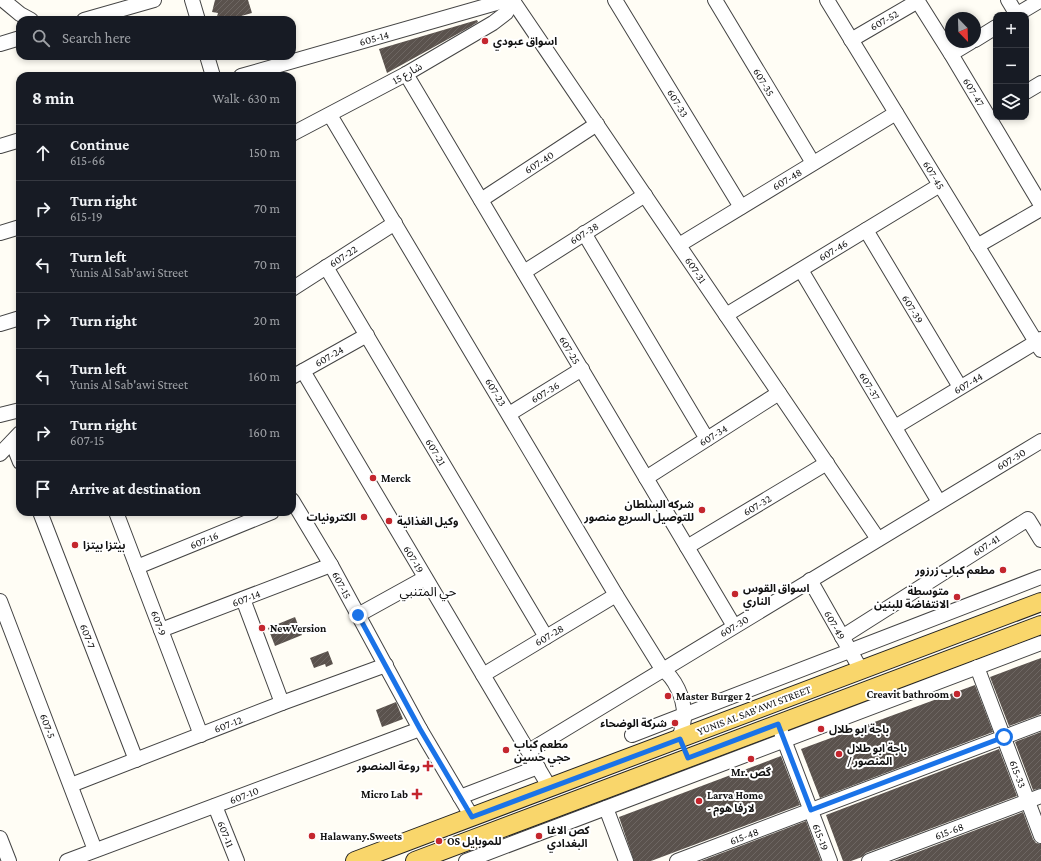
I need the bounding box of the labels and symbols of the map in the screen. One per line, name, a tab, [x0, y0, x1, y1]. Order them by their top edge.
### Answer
street label: 607-52	[868, 7, 900, 33]
north arrow	[945, 12, 981, 48]
street label: 605-14	[358, 28, 390, 48]
place label: اسواق عبودي	[493, 35, 557, 51]
marker: اسواق عبودي	[480, 36, 490, 46]
street label: شارع 15	[390, 60, 425, 88]
street label: 607-35	[751, 66, 777, 98]
street label: 607-47	[961, 76, 987, 108]
street label: 607-33	[665, 87, 691, 119]
street label: 607-40	[522, 148, 556, 176]
street label: 607-45	[921, 159, 947, 191]
street label: 607-48	[770, 166, 804, 192]
street label: 607-38	[568, 220, 601, 246]
street label: 607-46	[816, 237, 850, 263]
street label: 607-22	[327, 243, 359, 269]
street label: 607-31	[683, 255, 709, 286]
street label: 607-39	[900, 293, 926, 325]
street label: 607-25	[557, 334, 583, 366]
street label: 607-24	[313, 343, 346, 369]
street label: 607-44	[951, 369, 985, 396]
street label: 607-37	[857, 370, 883, 402]
street label: 607-23	[483, 376, 509, 408]
street label: 607-36	[529, 379, 561, 405]
street label: 607-34	[697, 421, 730, 448]
street label: 607-21	[423, 436, 449, 468]
street label: 607-30	[994, 446, 1028, 472]
place label: Merck	[381, 472, 412, 484]
marker: Merck	[368, 473, 378, 483]
street label: 607-32	[741, 492, 773, 518]
place label: شركه السلطان للتوصيل السريع منصور	[583, 498, 694, 526]
marker: شركه السلطان للتوصيل السريع منصور	[697, 505, 707, 515]
place label: الكترونيات	[306, 511, 356, 524]
marker: الكترونيات	[359, 512, 369, 522]
place label: وكيل الغذائية	[397, 515, 459, 528]
marker: وكيل الغذائية	[384, 516, 394, 526]
street label: 607-16	[188, 529, 220, 551]
street label: 607-41	[970, 532, 1002, 558]
place label: بيتزا بيتزا	[83, 539, 125, 552]
marker: بيتزا بيتزا	[70, 540, 80, 550]
street label: 607-19	[401, 543, 427, 575]
place label: مطعم كباب زرزور	[914, 564, 995, 579]
marker: مطعم كباب زرزور	[998, 565, 1008, 575]
street label: 607-15	[330, 569, 354, 601]
place label: اسواق القوس الناري	[743, 582, 809, 611]
district label: حي المتنبي	[400, 584, 457, 602]
place label: متوسطة الانتفاضة للبنين	[874, 585, 949, 611]
street label: 607-14	[230, 587, 262, 609]
marker: اسواق القوس الناري	[730, 589, 740, 599]
marker: متوسطة الانتفاضة للبنين	[952, 592, 962, 602]
route end	[349, 606, 367, 624]
street label: 607-49	[822, 608, 848, 642]
street label: 607-9	[149, 609, 169, 637]
street label: 607-30	[717, 613, 751, 639]
street label: 607-7	[78, 622, 98, 650]
place label: NewVersion	[270, 622, 327, 634]
street label: 607-28	[532, 622, 566, 648]
marker: NewVersion	[257, 623, 267, 633]
street label: YUNIS AL SAB'AWI STREET	[695, 683, 813, 737]
place label: Creavit bathroom	[867, 688, 950, 700]
marker: Creavit bathroom	[952, 689, 962, 699]
place label: Master Burger 2	[676, 690, 751, 702]
marker: Master Burger 2	[663, 691, 673, 701]
street label: 607-5	[38, 712, 58, 740]
street label: 607-12	[212, 713, 244, 735]
place label: شركة الوضحاء	[600, 717, 667, 730]
marker: شركة الوضحاء	[670, 718, 680, 728]
place label: باجة ابو طلال	[829, 723, 889, 736]
marker: باجة ابو طلال	[816, 724, 826, 734]
route start	[995, 728, 1013, 746]
place label: مطعم كباب حجي حسين	[514, 738, 571, 767]
place label: باجة ابو طلال / المنصور	[847, 742, 907, 768]
marker: مطعم كباب حجي حسين	[501, 745, 511, 755]
marker: باجة ابو طلال / المنصور	[834, 749, 844, 759]
marker: Mr. گص	[746, 754, 756, 764]
street label: 615-33	[1007, 758, 1029, 790]
place label: روعة المنصور	[356, 760, 420, 773]
marker: روعة المنصور	[423, 761, 433, 771]
place label: Mr. گص	[731, 766, 772, 779]
street label: 607-10	[228, 784, 260, 806]
place label: Micro Lab	[361, 788, 408, 800]
marker: Micro Lab	[411, 788, 423, 800]
place label: Larva Home - لارفا هوم	[707, 789, 763, 817]
marker: Larva Home - لارفا هوم	[694, 796, 704, 806]
street label: 607-11	[215, 819, 237, 849]
street label: 615-68	[933, 820, 965, 842]
street label: 615-19	[810, 822, 832, 852]
place label: كص الاغا البغدادي	[547, 824, 591, 853]
street label: 615-48	[728, 825, 760, 847]
place label: Halawany.Sweets	[320, 830, 403, 842]
marker: Halawany.Sweets	[307, 831, 317, 841]
marker: كص الاغا البغدادي	[534, 831, 544, 841]
place label: OS للموبايل	[447, 835, 502, 848]
marker: OS للموبايل	[434, 836, 444, 846]

